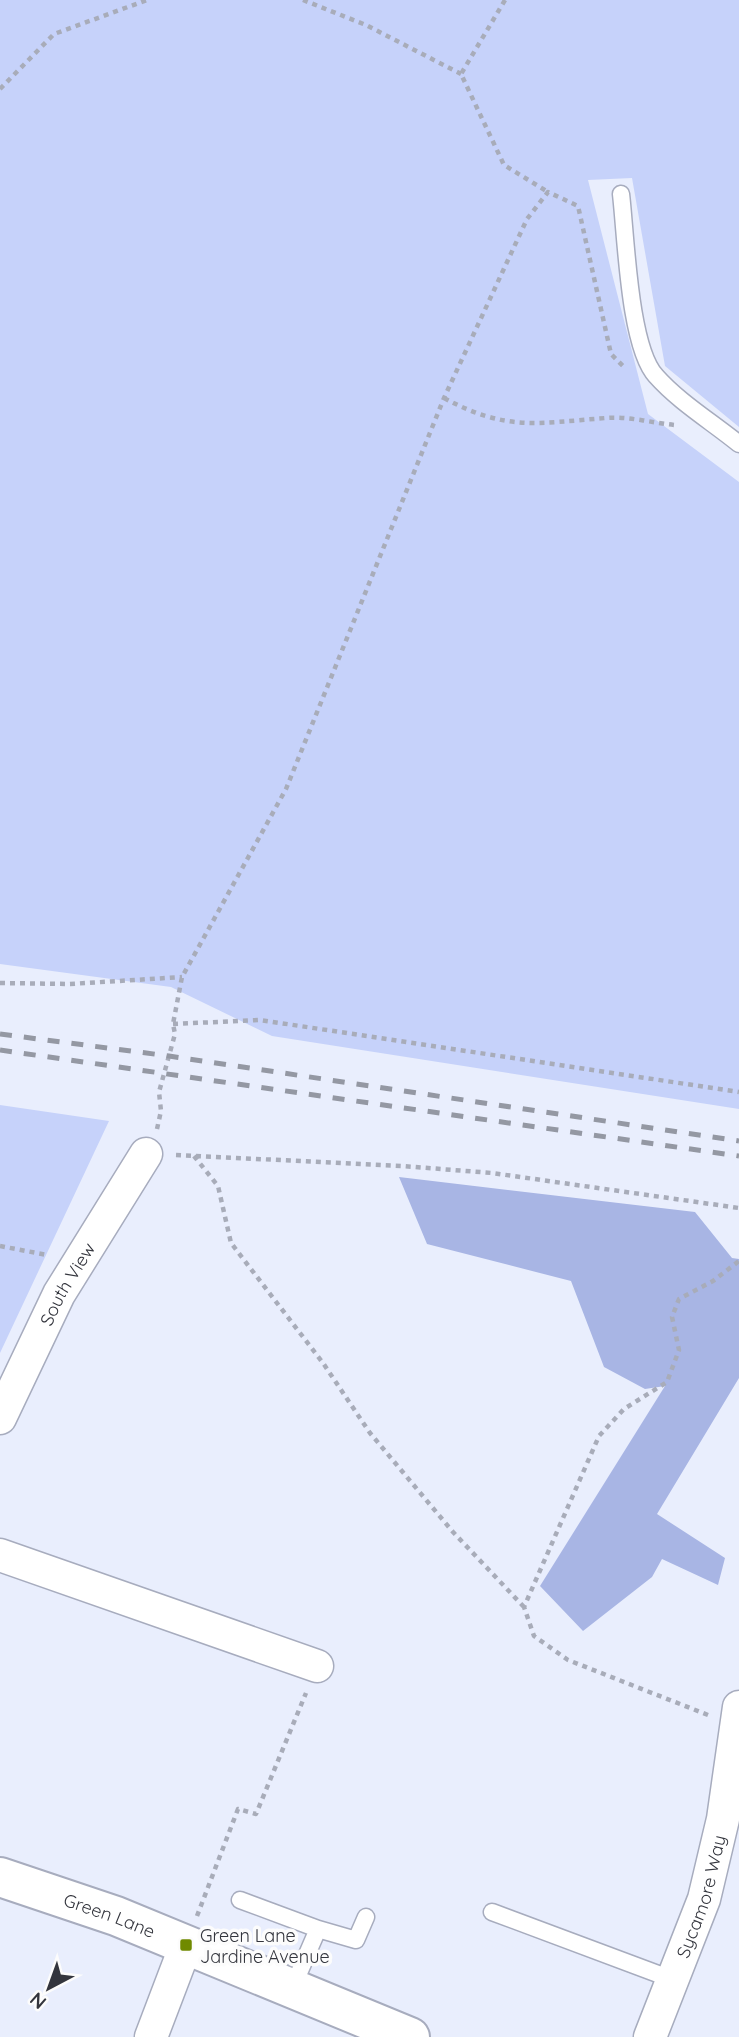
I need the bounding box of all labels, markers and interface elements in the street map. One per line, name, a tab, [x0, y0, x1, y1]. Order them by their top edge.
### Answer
street label: South View	[34, 1238, 100, 1329]
street label: Sycamore Way	[671, 1832, 730, 1961]
street label: Green Lane	[61, 1888, 159, 1942]
place label: Green Lane Jardine Avenue	[200, 1924, 330, 1968]
marker: Green Lane Jardine Avenue	[178, 1937, 194, 1953]
north arrow	[14, 1953, 84, 2023]
text: N	[25, 1987, 51, 2014]

